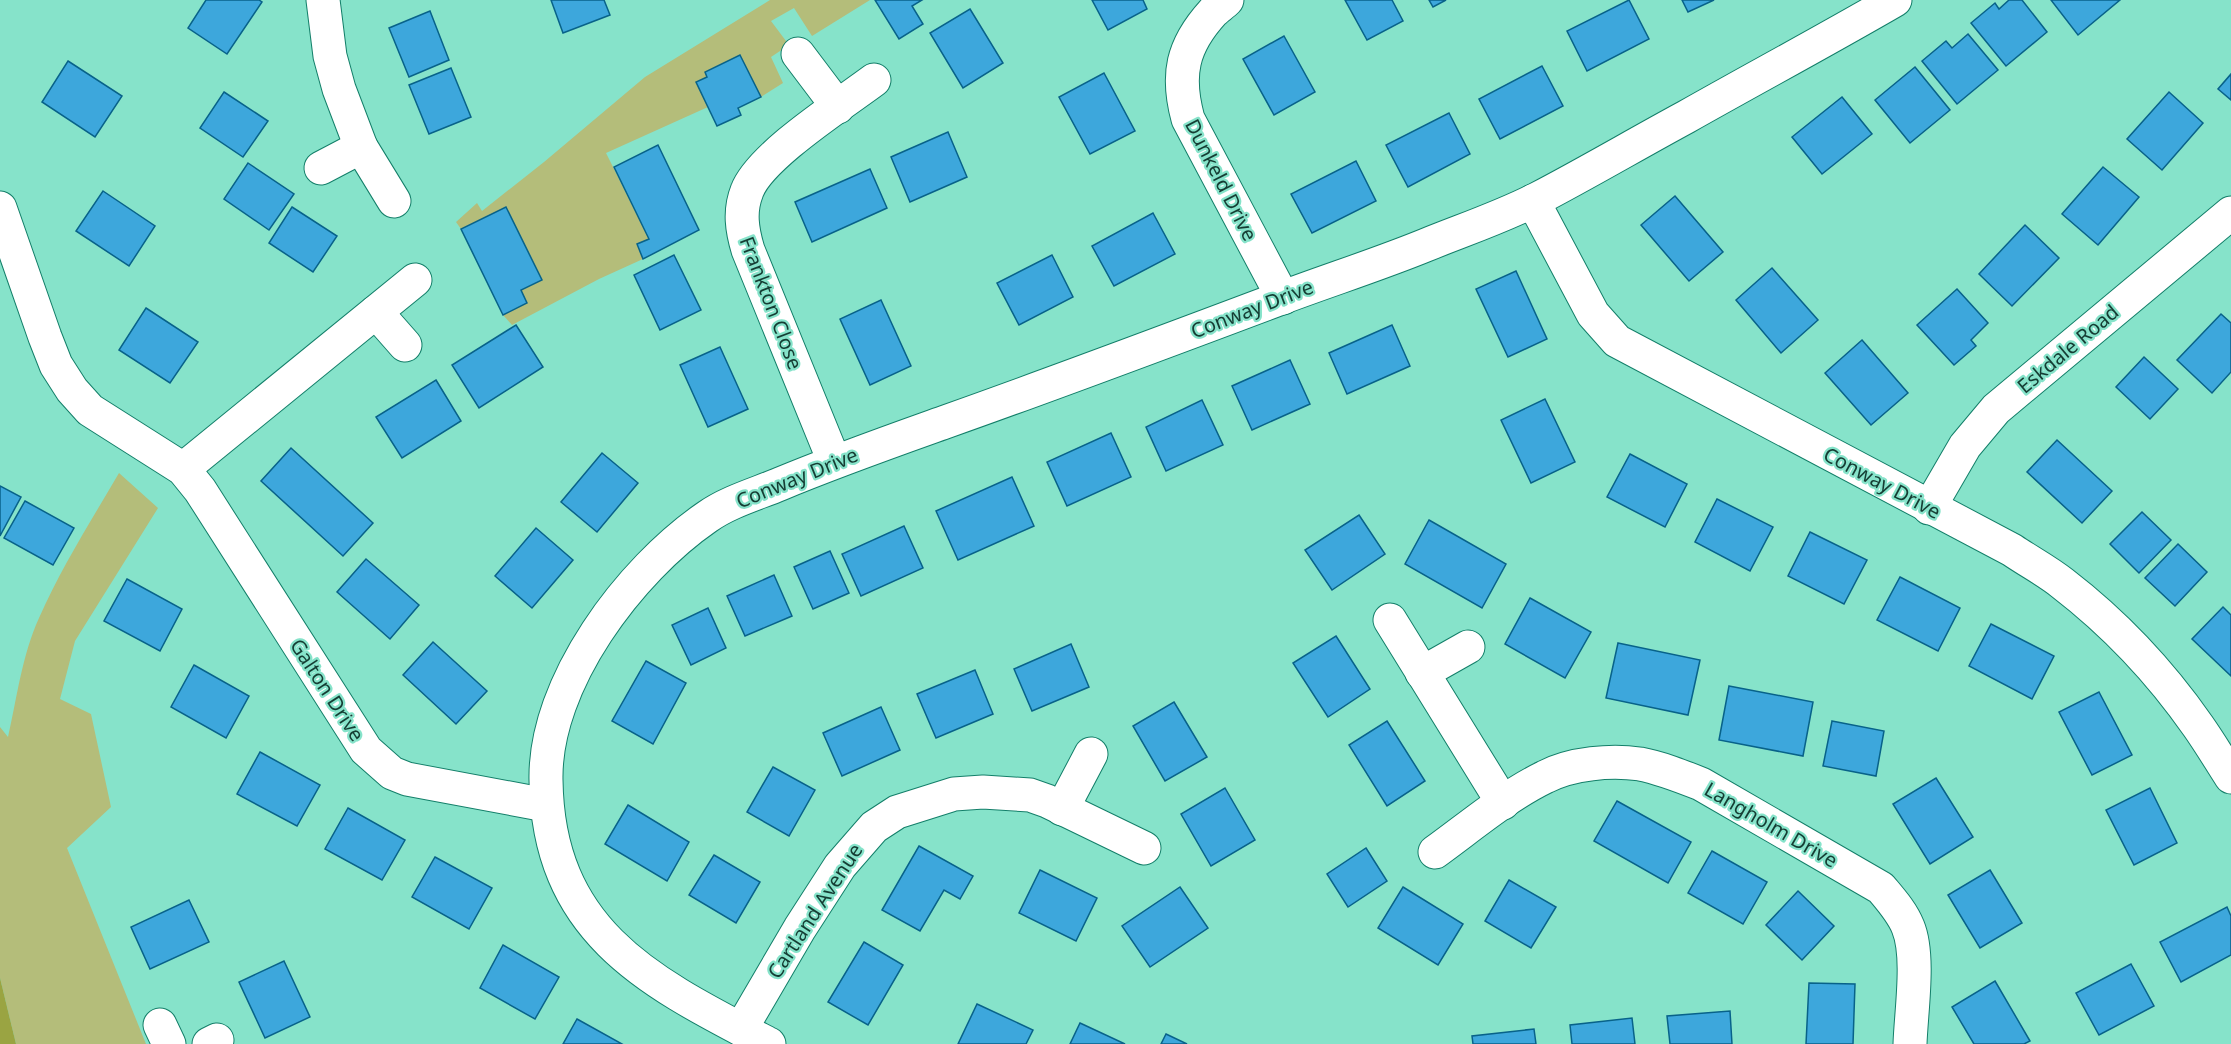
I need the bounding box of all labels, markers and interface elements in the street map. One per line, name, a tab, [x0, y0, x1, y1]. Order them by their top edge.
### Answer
street label: Dunkeld Drive	[1179, 114, 1264, 245]
street label: Frankton Close	[734, 233, 809, 373]
street label: Conway Drive	[1187, 273, 1317, 344]
street label: Eskdale Road	[2011, 298, 2124, 399]
street label: Conway Drive	[1819, 440, 1945, 525]
street label: Conway Drive	[732, 441, 862, 514]
street label: Galton Drive	[284, 633, 371, 746]
street label: Langholm Drive	[1700, 776, 1843, 874]
street label: Cartland Avenue	[761, 838, 868, 983]

